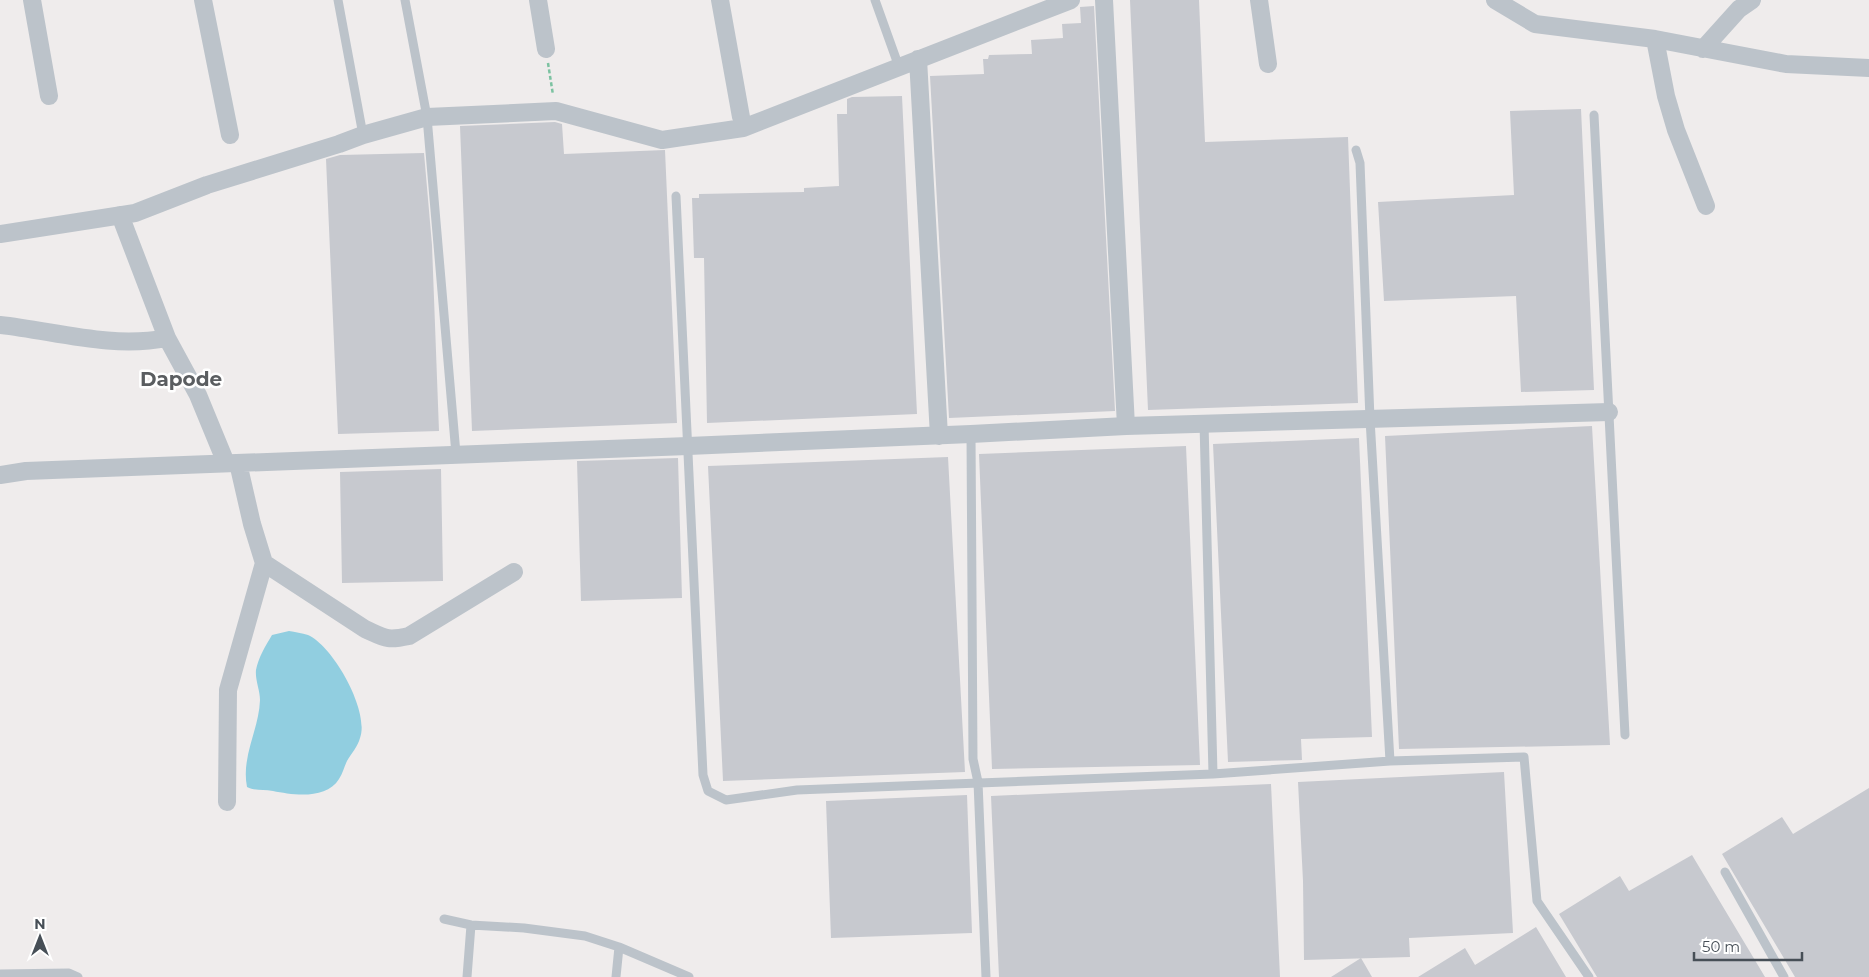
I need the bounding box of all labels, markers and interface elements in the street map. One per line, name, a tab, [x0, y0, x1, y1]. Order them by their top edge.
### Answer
district label: Dapode	[140, 367, 222, 391]
north arrow	[15, 912, 65, 962]
text: N	[34, 915, 46, 933]
scale bar	[1694, 930, 1802, 962]
text: 50 m	[1702, 937, 1740, 956]

